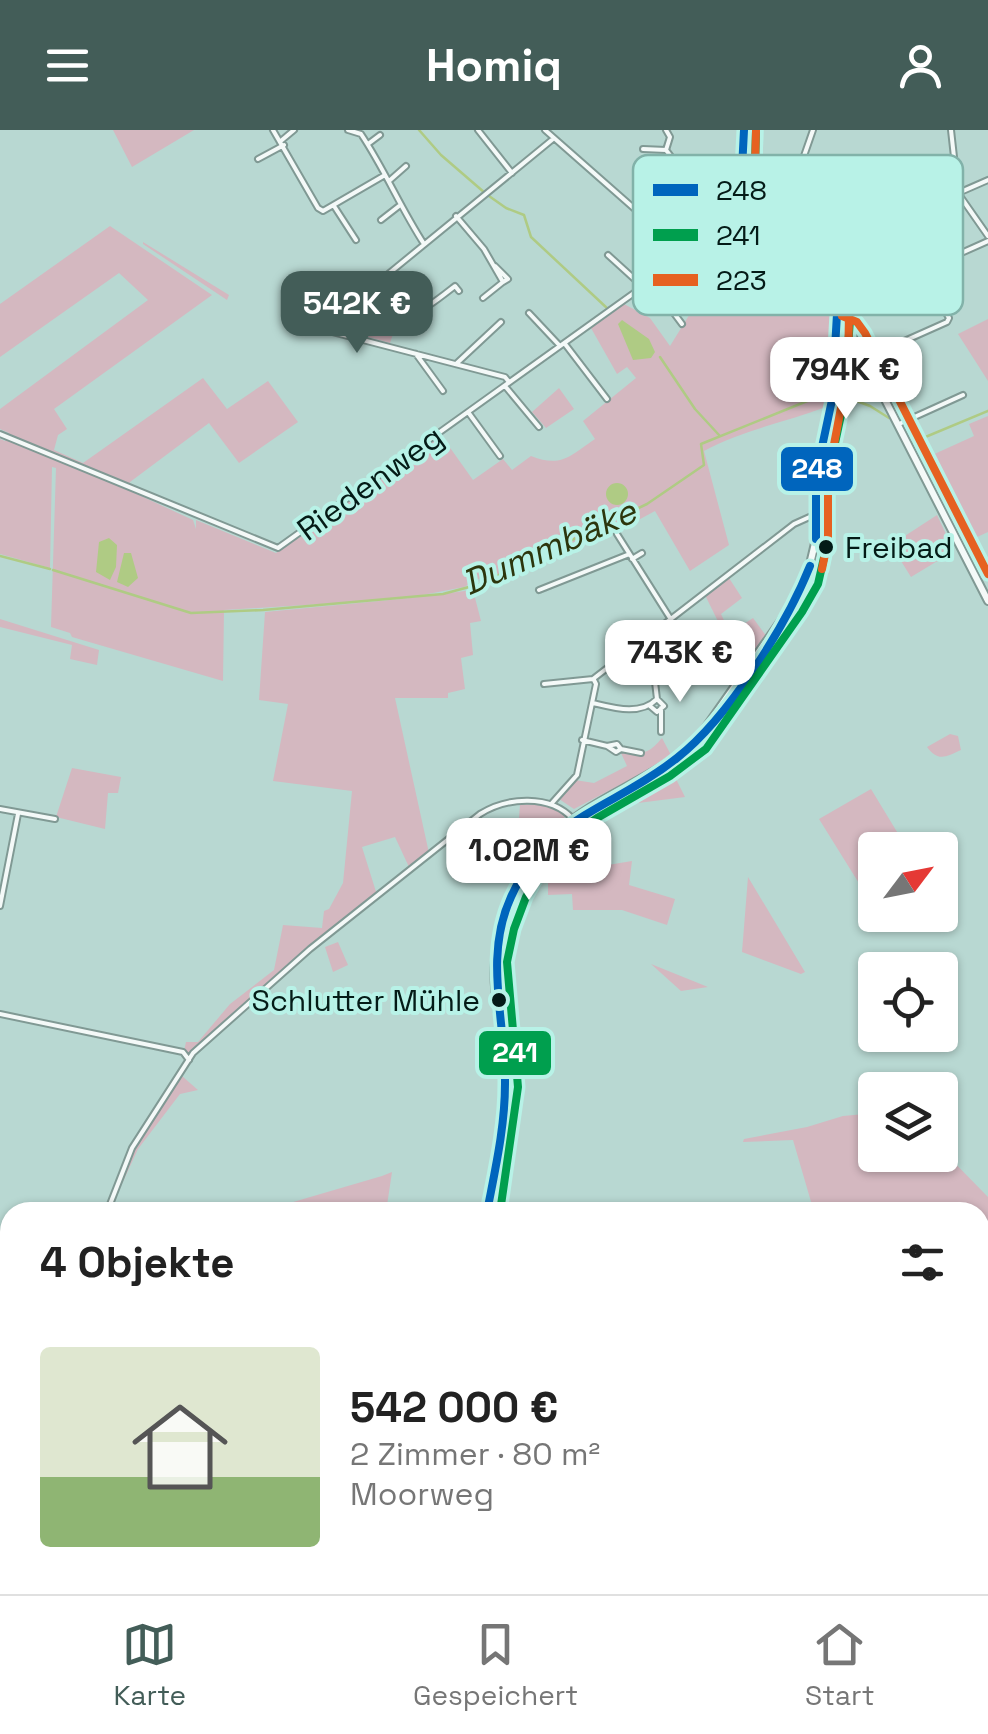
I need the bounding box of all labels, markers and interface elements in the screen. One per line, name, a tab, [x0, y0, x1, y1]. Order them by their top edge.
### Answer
text: Homiq	[426, 37, 562, 94]
icon: menu	[40, 38, 95, 93]
icon: person	[893, 38, 948, 93]
legend	[633, 155, 963, 315]
text: 248	[716, 172, 767, 208]
text: 241	[716, 217, 761, 253]
text: 223	[716, 262, 767, 298]
pin: 542K €	[276, 271, 438, 356]
text: 542K €	[303, 283, 411, 323]
pin: 794K €	[765, 337, 927, 422]
text: 794K €	[792, 349, 900, 389]
street label: Riedenweg	[289, 417, 451, 549]
line badge: 248	[779, 445, 855, 493]
text: 248	[792, 450, 843, 486]
water label: Dummbäke	[455, 489, 644, 605]
place label: Freibad	[845, 528, 953, 567]
marker: Freibad	[816, 537, 836, 557]
pin: 743K €	[599, 620, 761, 705]
text: 743K €	[627, 632, 733, 672]
pin: 1.02M €	[437, 818, 621, 903]
text: 1.02M €	[468, 830, 590, 870]
north arrow	[858, 832, 958, 932]
map controls	[858, 832, 958, 1172]
button: locate	[858, 952, 958, 1052]
place label: Schlutter Mühle	[252, 981, 480, 1020]
marker: Schlutter Mühle	[489, 990, 509, 1010]
line badge: 241	[477, 1029, 553, 1077]
text: 241	[492, 1034, 538, 1070]
button: layers	[858, 1072, 958, 1172]
icon: filters	[895, 1235, 950, 1290]
text: 4 Objekte	[40, 1236, 234, 1289]
text: 542 000 €	[350, 1381, 558, 1434]
icon: home	[120, 1387, 240, 1507]
text: 2 Zimmer · 80 m²	[350, 1434, 600, 1474]
text: Moorweg	[350, 1474, 494, 1514]
tab: Karte	[113, 1617, 186, 1713]
tab: Gespeichert	[413, 1617, 578, 1713]
tab: Start	[805, 1617, 875, 1713]

